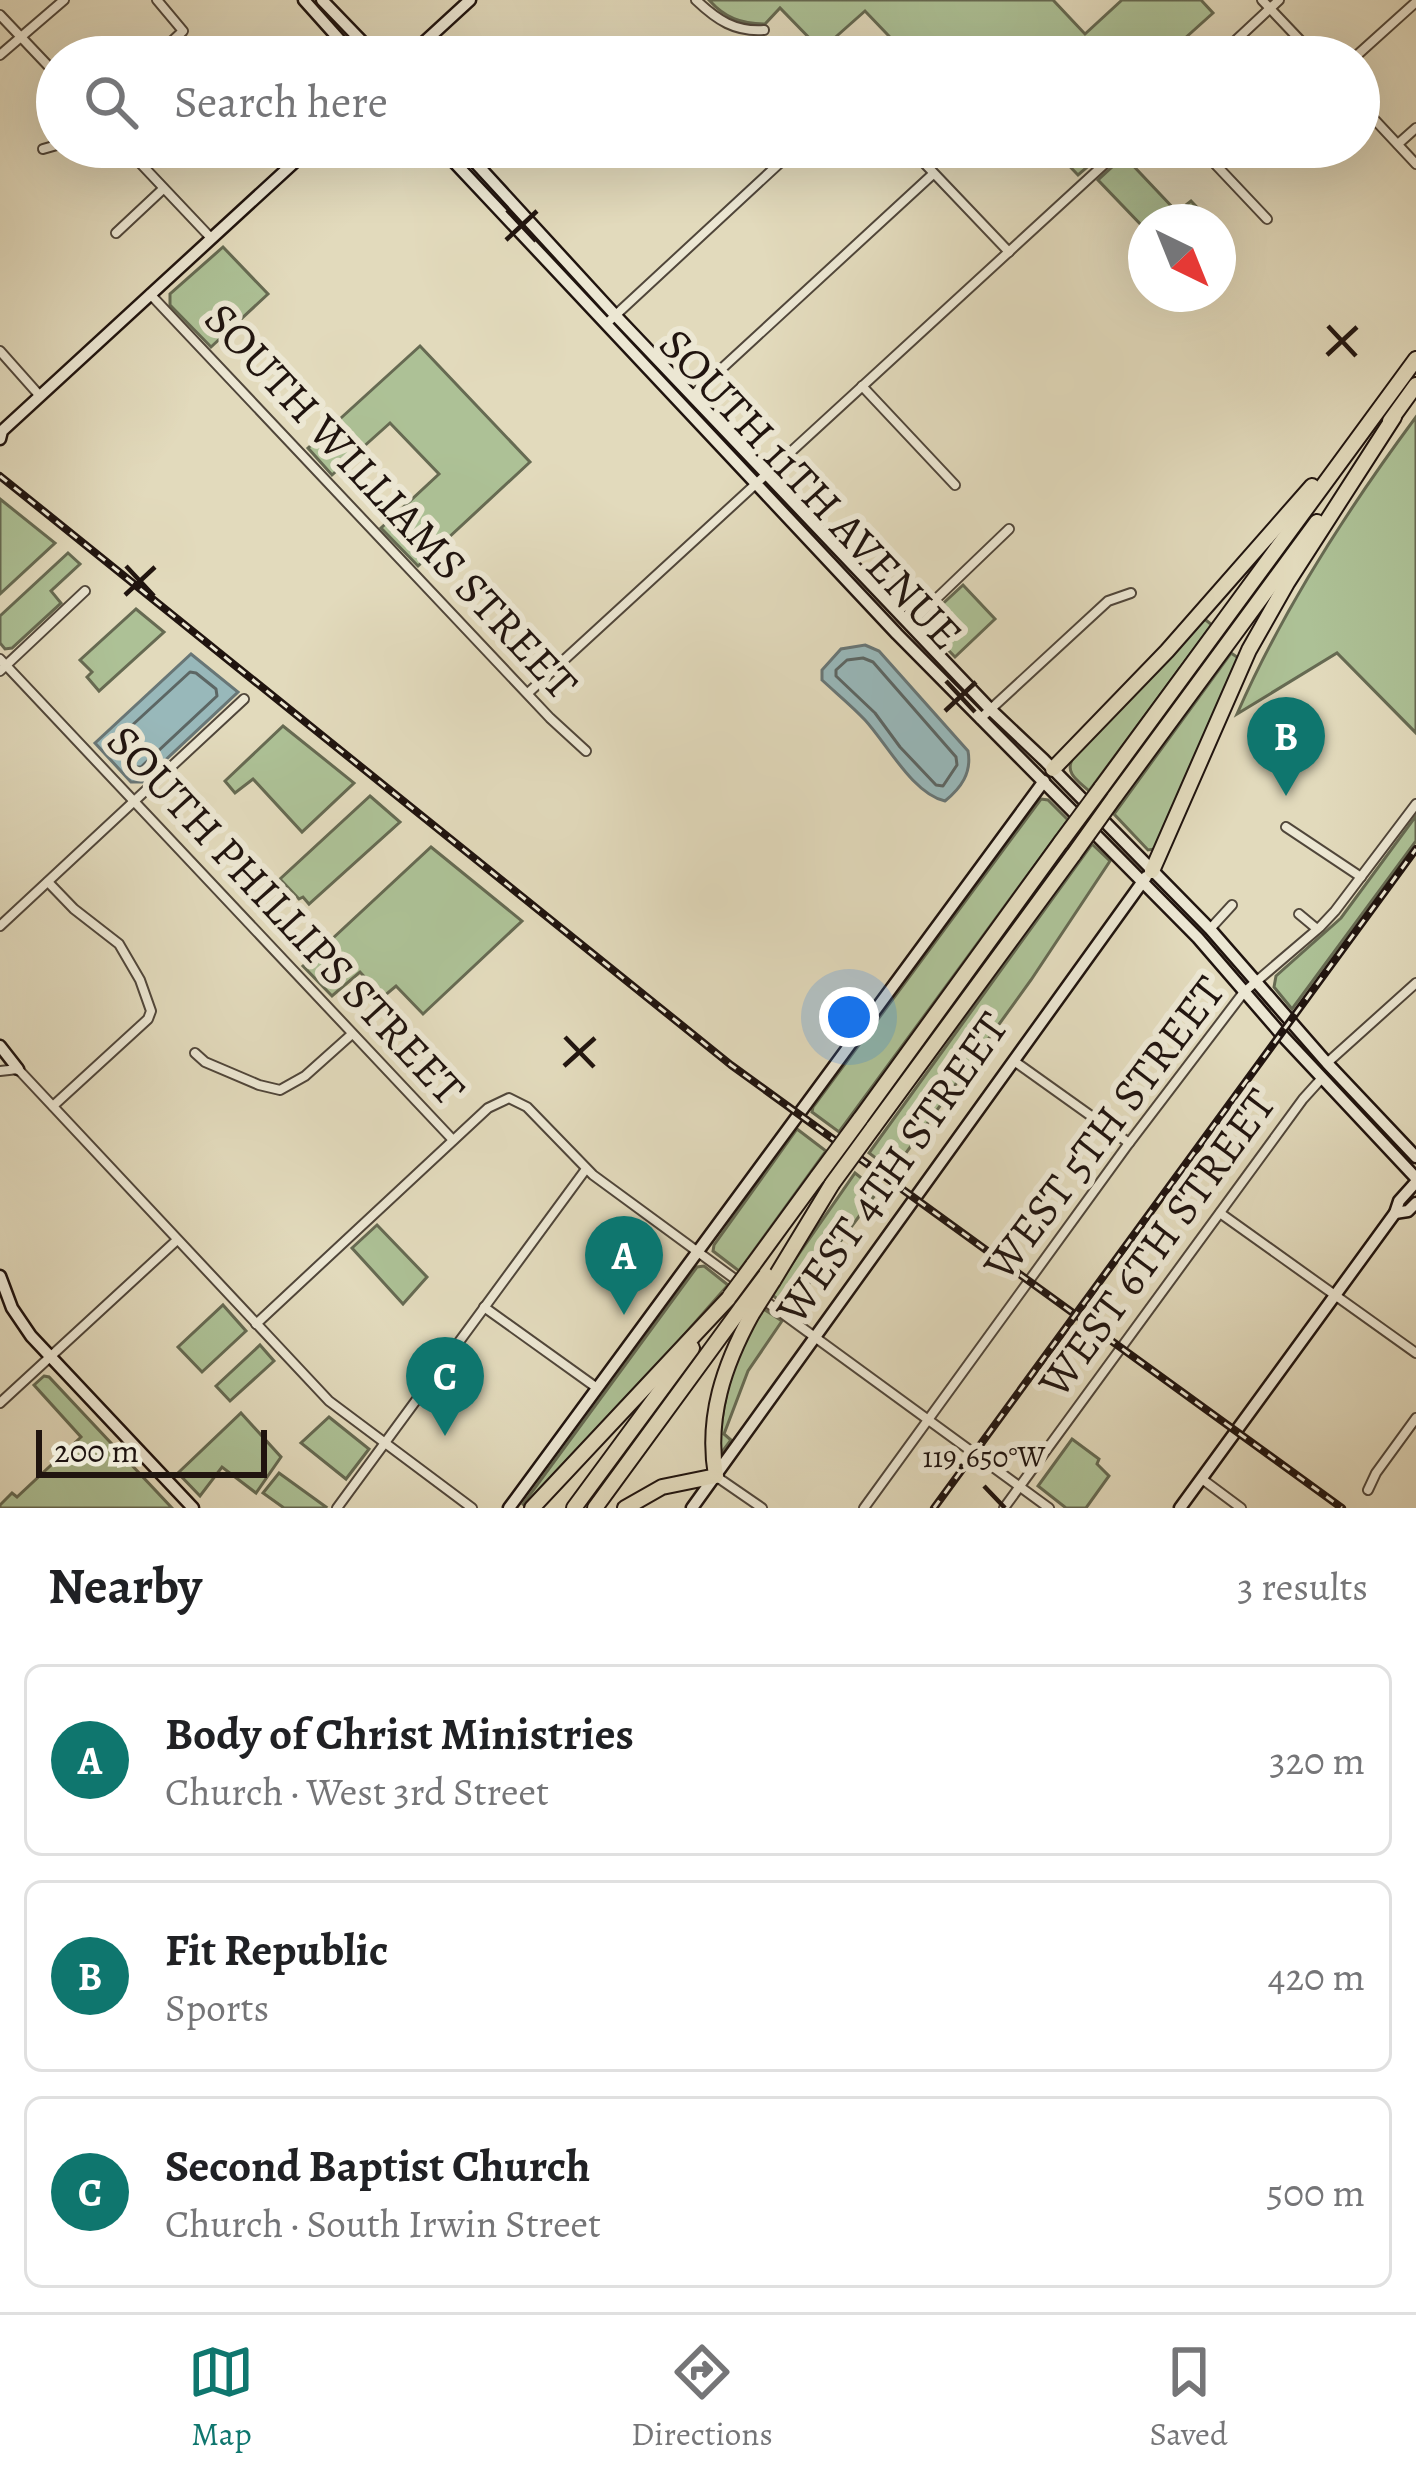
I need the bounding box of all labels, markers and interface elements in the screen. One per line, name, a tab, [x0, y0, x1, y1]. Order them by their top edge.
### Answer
search box	[36, 36, 1380, 168]
icon: search	[78, 69, 144, 135]
text: Search here	[174, 71, 388, 133]
north arrow	[1128, 204, 1236, 312]
street label: SOUTH WILLIAMS STREET	[190, 289, 592, 713]
street label: SOUTH 11TH AVENUE	[645, 315, 977, 663]
pin: B	[1247, 697, 1325, 796]
street label: SOUTH PHILLIPS STREET	[93, 711, 479, 1119]
street label: WEST 5TH STREET	[968, 963, 1239, 1294]
your location	[819, 987, 879, 1047]
street label: WEST 4TH STREET	[761, 999, 1023, 1337]
street label: WEST 6TH STREET	[1023, 1076, 1290, 1411]
pin: A	[585, 1216, 663, 1315]
pin: C	[406, 1337, 484, 1436]
scale bar	[36, 1424, 267, 1477]
text: 200 m	[54, 1428, 139, 1473]
text: 119.650°W	[922, 1437, 1046, 1477]
text: Nearby	[48, 1551, 202, 1621]
text: 3 results	[1237, 1560, 1368, 1613]
text: Body of Christ Ministries	[165, 1703, 634, 1765]
text: A	[78, 1734, 102, 1787]
text: 320 m	[1269, 1734, 1365, 1787]
text: Church · West 3rd Street	[165, 1765, 549, 1818]
text: Fit Republic	[165, 1919, 388, 1981]
text: B	[78, 1950, 102, 2003]
text: 420 m	[1268, 1950, 1365, 2003]
text: Sports	[165, 1981, 269, 2034]
text: Second Baptist Church	[165, 2135, 591, 2197]
text: C	[78, 2166, 102, 2219]
text: 500 m	[1266, 2166, 1365, 2219]
text: Church · South Irwin Street	[165, 2197, 601, 2250]
tab: Map	[188, 2339, 254, 2456]
tab: Directions	[631, 2339, 773, 2456]
tab: Saved	[1149, 2339, 1228, 2456]

